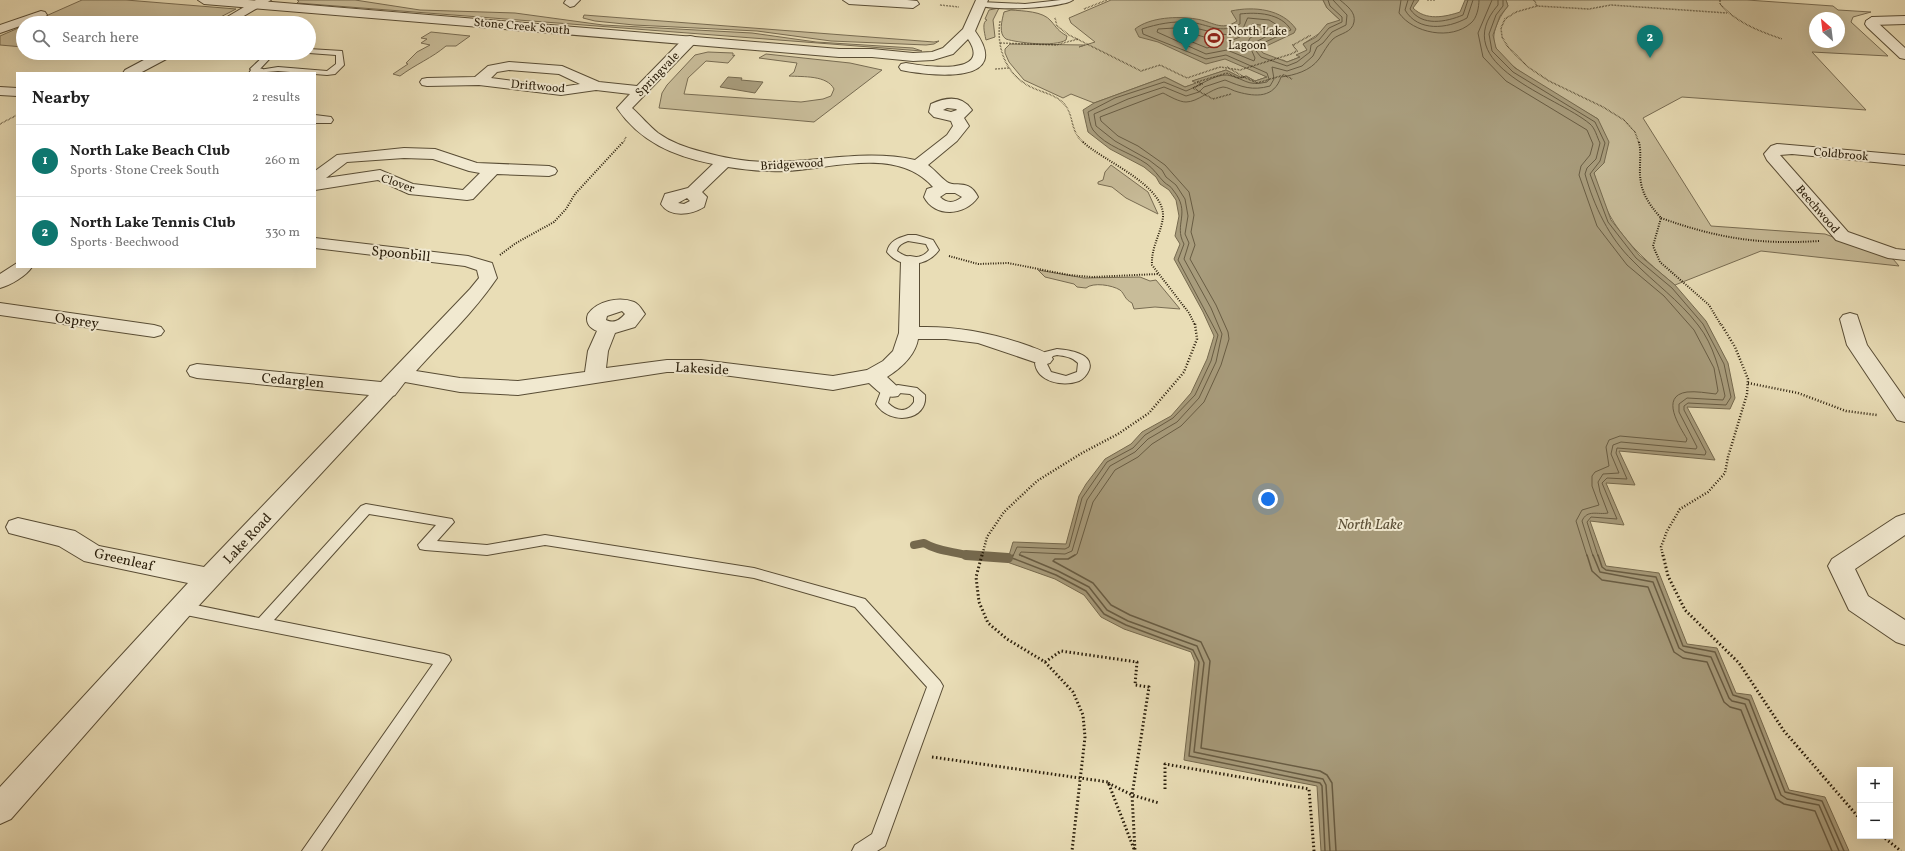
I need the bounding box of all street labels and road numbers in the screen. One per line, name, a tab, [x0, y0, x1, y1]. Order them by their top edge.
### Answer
street label: Stone Creek South	[473, 15, 571, 39]
street label: Springvale	[632, 48, 683, 101]
street label: Driftwood	[510, 77, 566, 97]
street label: Coldbrook	[1813, 145, 1870, 165]
street label: Bridgewood	[760, 155, 824, 175]
street label: Clover	[379, 171, 417, 197]
street label: Beechwood	[1792, 182, 1843, 237]
street label: Spoonbill	[370, 242, 431, 267]
street label: Osprey	[54, 309, 100, 334]
street label: Lakeside	[675, 359, 730, 380]
street label: Cedarglen	[261, 369, 325, 394]
street label: Lake Road	[220, 509, 277, 569]
street label: Greenleaf	[92, 544, 156, 577]

